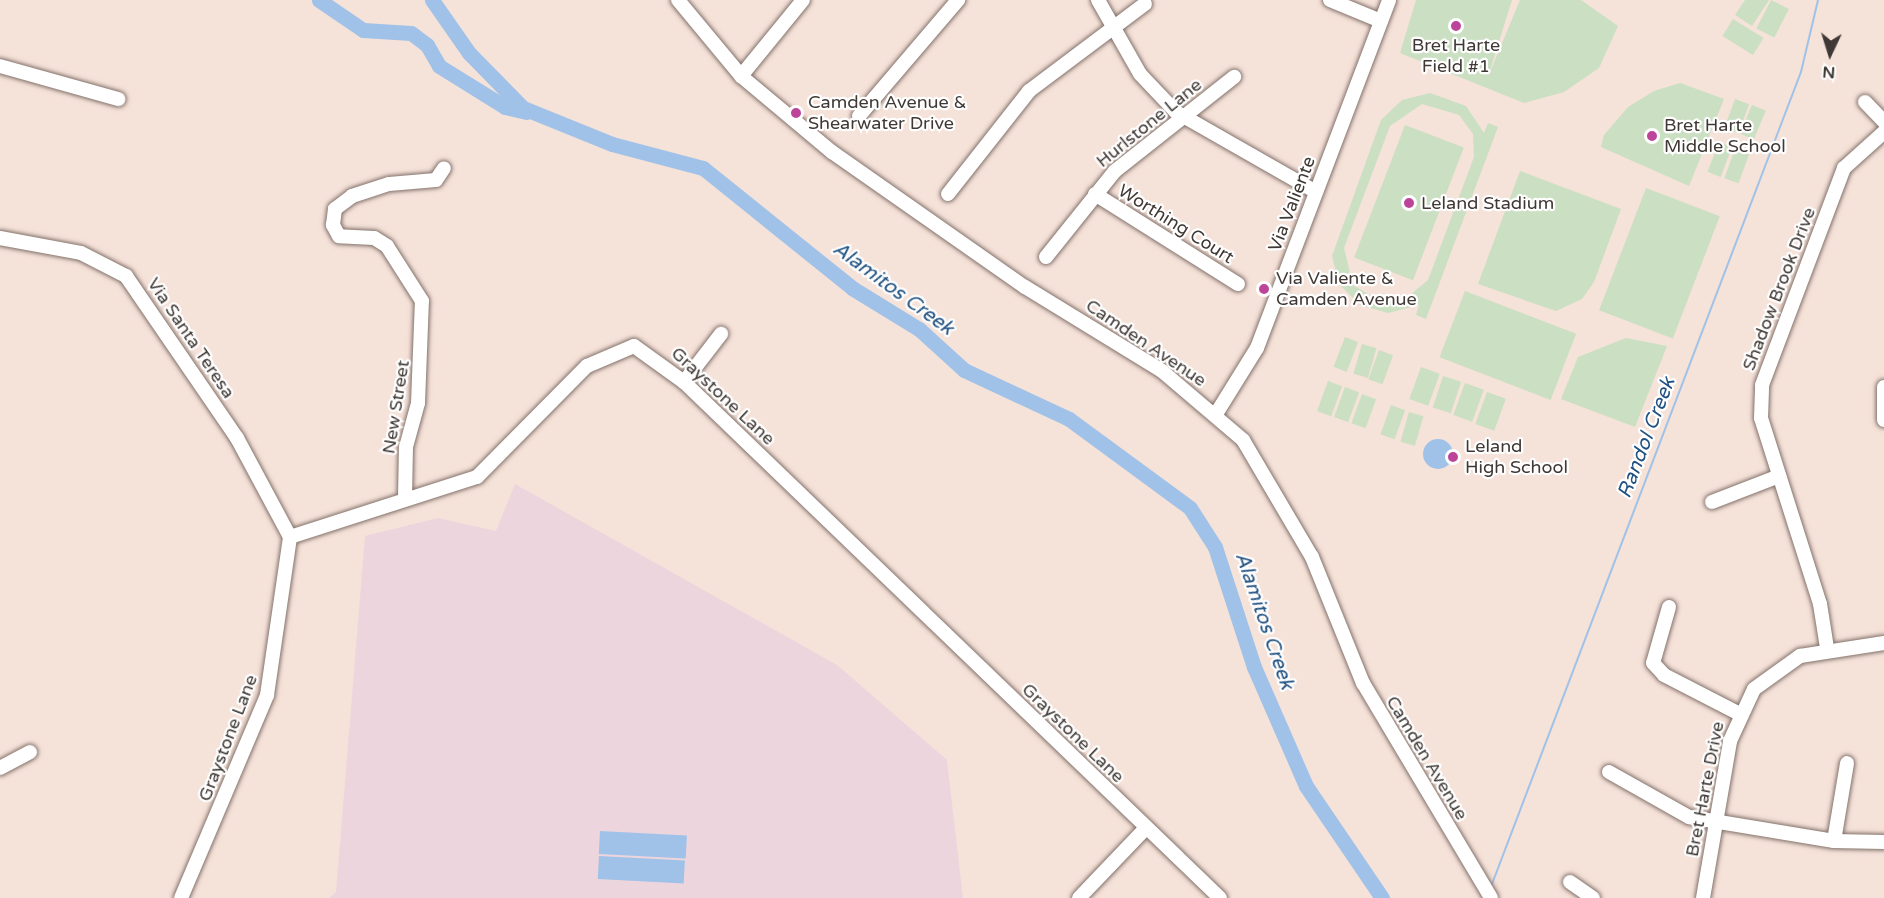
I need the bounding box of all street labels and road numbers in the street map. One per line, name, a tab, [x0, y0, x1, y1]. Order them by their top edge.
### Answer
street label: Hurlstone Lane	[1092, 74, 1206, 172]
street label: Via Valiente	[1264, 153, 1320, 255]
street label: Worthing Court	[1114, 180, 1238, 268]
street label: Shadow Brook Drive	[1738, 204, 1820, 374]
street label: Via Santa Teresa	[143, 274, 239, 402]
street label: Camden Avenue	[1082, 295, 1210, 391]
street label: Graystone Lane	[667, 342, 779, 450]
street label: New Street	[378, 359, 414, 455]
street label: Graystone Lane	[194, 672, 262, 804]
street label: Graystone Lane	[1017, 679, 1129, 787]
street label: Camden Avenue	[1381, 692, 1473, 824]
street label: Bret Harte Drive	[1681, 720, 1729, 858]

